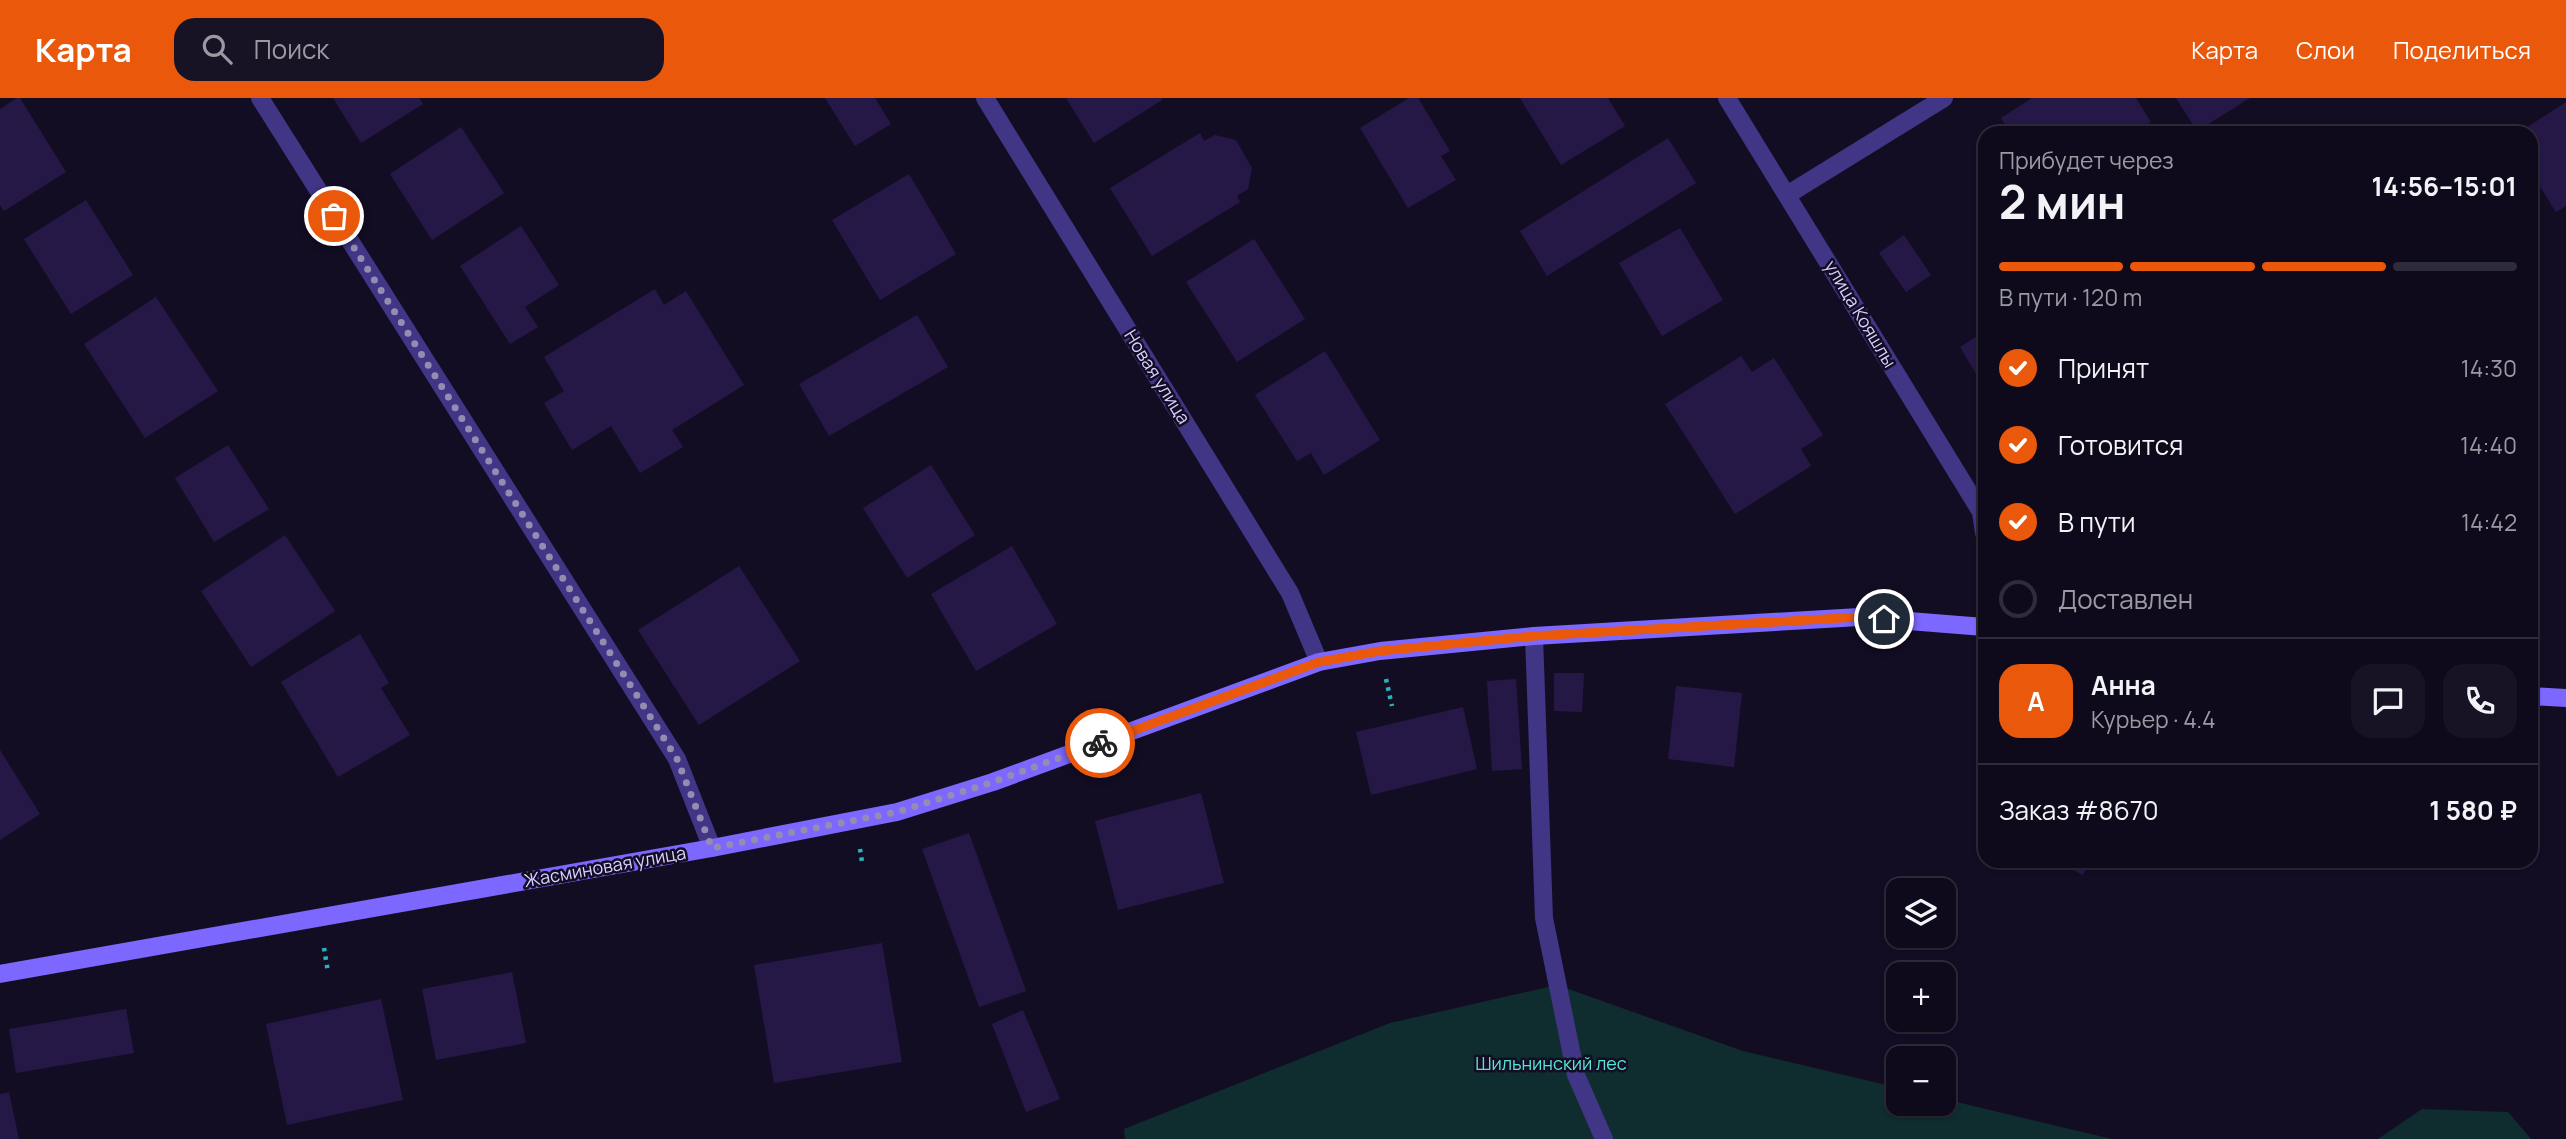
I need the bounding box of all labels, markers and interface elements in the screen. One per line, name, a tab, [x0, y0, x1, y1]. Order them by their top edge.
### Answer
search box	[174, 18, 664, 81]
text: Карта	[35, 27, 132, 72]
icon: search	[198, 30, 236, 68]
text: Поиск	[254, 31, 329, 67]
text: Карта	[2191, 33, 2258, 66]
text: Слои	[2296, 33, 2355, 66]
text: Поделиться	[2393, 33, 2531, 66]
text: Прибудет через	[1999, 144, 2174, 176]
text: 14:56–15:01	[2372, 168, 2517, 204]
text: 2 мин	[1999, 170, 2126, 233]
pin	[304, 186, 364, 246]
icon: bag	[315, 197, 353, 235]
street label: улица Кояшлы	[1819, 255, 1902, 372]
text: В пути · 120 m	[1999, 281, 2142, 313]
street label: Новая улица	[1119, 325, 1196, 428]
icon: check	[1999, 349, 2037, 387]
text: Принят	[2058, 350, 2149, 386]
text: 14:30	[2461, 352, 2517, 384]
icon: check	[1999, 426, 2037, 464]
text: Готовится	[2058, 427, 2183, 463]
text: 14:40	[2460, 429, 2517, 461]
icon: check	[1999, 503, 2037, 541]
text: В пути	[2058, 504, 2136, 540]
text: 14:42	[2461, 506, 2517, 538]
text: Доставлен	[2058, 581, 2193, 617]
pin	[1854, 589, 1914, 649]
icon: home	[1865, 600, 1903, 638]
button: chat	[2351, 664, 2425, 738]
button: phone	[2443, 664, 2517, 738]
text: Анна	[2091, 667, 2156, 703]
text: А	[2027, 683, 2045, 719]
text: Курьер · 4.4	[2091, 703, 2216, 735]
courier	[1065, 708, 1135, 778]
icon: bike	[1081, 724, 1119, 762]
text: Заказ #8670	[1999, 792, 2159, 828]
text: 1 580 ₽	[2429, 792, 2517, 828]
street label: Жасминовая улица	[522, 840, 688, 892]
map controls	[1886, 878, 1956, 1116]
button: layers	[1886, 878, 1956, 948]
button: +	[1886, 962, 1956, 1032]
button: −	[1886, 1046, 1956, 1116]
park label: Шильнинский лес	[1475, 1051, 1627, 1075]

